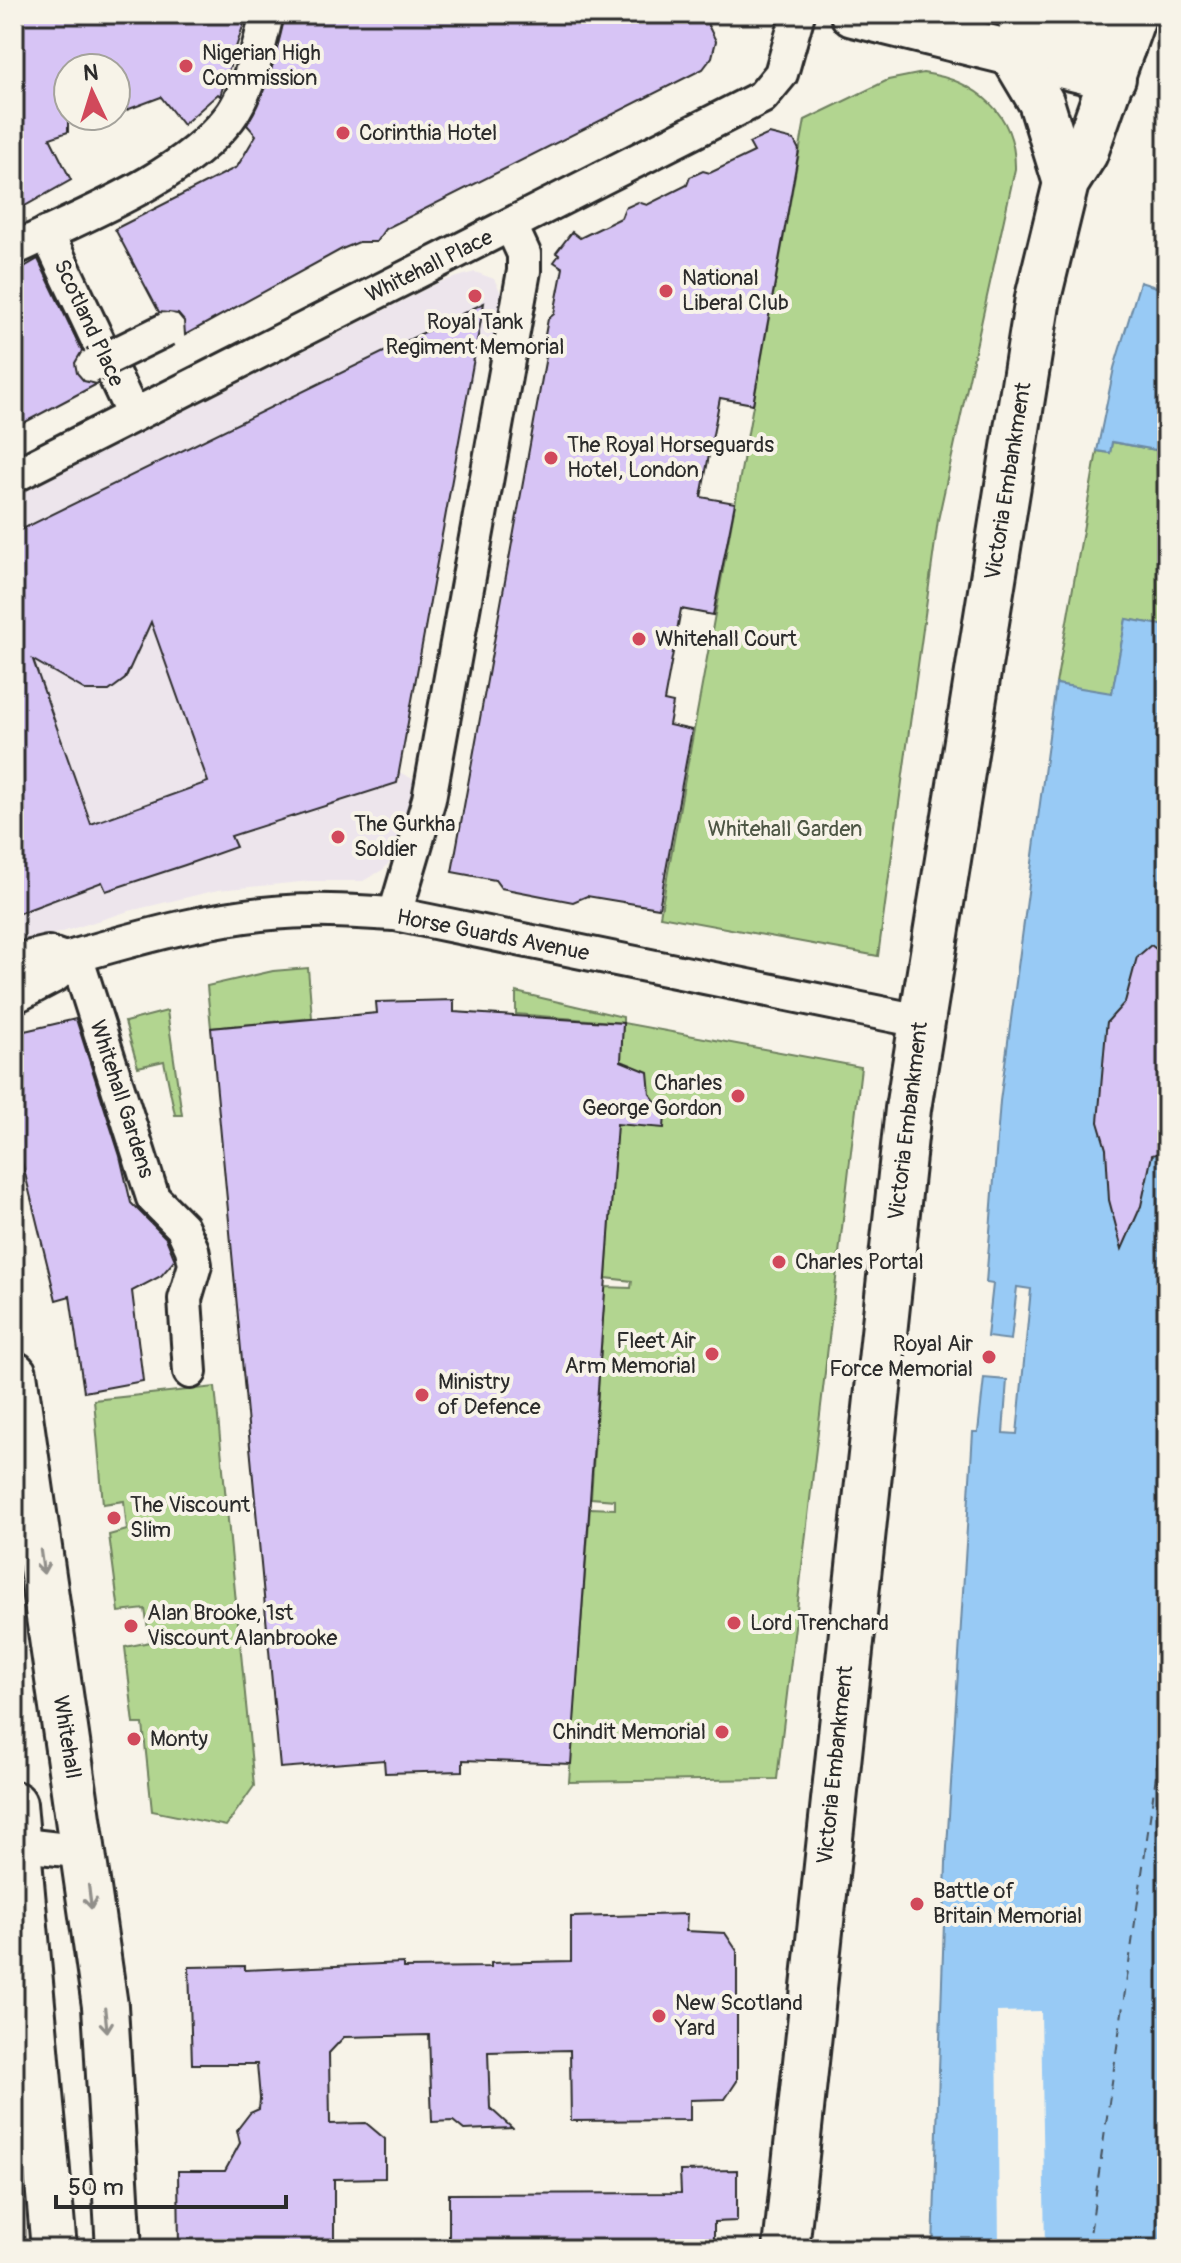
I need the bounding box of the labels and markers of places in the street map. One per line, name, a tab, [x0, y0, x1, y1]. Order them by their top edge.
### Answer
place label: Nigerian High Commission	[202, 39, 321, 92]
marker: Nigerian High Commission	[177, 57, 195, 75]
place label: Corinthia Hotel	[359, 119, 497, 147]
marker: Corinthia Hotel	[334, 124, 352, 142]
place label: National Liberal Club	[682, 264, 789, 317]
marker: National Liberal Club	[657, 282, 675, 300]
marker: Royal Tank Regiment Memorial	[466, 287, 484, 305]
place label: Royal Tank Regiment Memorial	[386, 308, 564, 361]
place label: The Royal Horseguards Hotel, London	[567, 431, 774, 484]
marker: The Royal Horseguards Hotel, London	[542, 449, 560, 467]
place label: Whitehall Court	[655, 625, 797, 653]
marker: Whitehall Court	[630, 630, 648, 648]
place label: The Gurkha Soldier	[354, 810, 455, 863]
marker: The Gurkha Soldier	[329, 828, 347, 846]
place label: Charles George Gordon	[582, 1069, 722, 1122]
marker: Charles George Gordon	[729, 1087, 747, 1105]
place label: Charles Portal	[795, 1248, 924, 1276]
marker: Charles Portal	[770, 1253, 788, 1271]
place label: Fleet Air Arm Memorial	[565, 1327, 696, 1380]
place label: Royal Air Force Memorial	[829, 1330, 973, 1383]
marker: Fleet Air Arm Memorial	[703, 1345, 721, 1363]
marker: Royal Air Force Memorial	[980, 1348, 998, 1366]
place label: Ministry of Defence	[438, 1368, 541, 1421]
marker: Ministry of Defence	[413, 1386, 431, 1404]
place label: The Viscount Slim	[130, 1491, 250, 1544]
marker: The Viscount Slim	[105, 1509, 123, 1527]
place label: Alan Brooke, 1st Viscount Alanbrooke	[147, 1599, 337, 1652]
place label: Lord Trenchard	[750, 1609, 889, 1637]
marker: Lord Trenchard	[725, 1614, 743, 1632]
marker: Alan Brooke, 1st Viscount Alanbrooke	[122, 1617, 140, 1635]
place label: Chindit Memorial	[552, 1718, 706, 1746]
marker: Chindit Memorial	[713, 1723, 731, 1741]
place label: Monty	[150, 1725, 208, 1753]
marker: Monty	[125, 1730, 143, 1748]
place label: Battle of Britain Memorial	[933, 1877, 1082, 1930]
marker: Battle of Britain Memorial	[908, 1895, 926, 1913]
place label: New Scotland Yard	[674, 1989, 803, 2042]
marker: New Scotland Yard	[650, 2007, 668, 2025]

